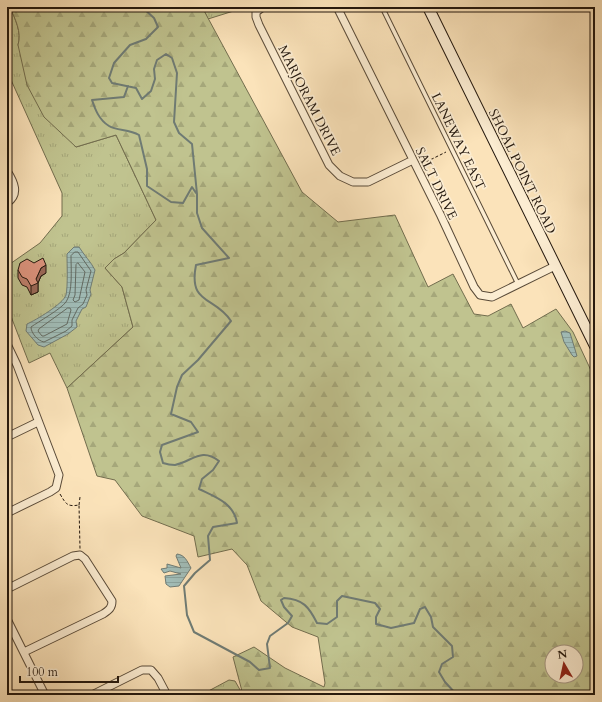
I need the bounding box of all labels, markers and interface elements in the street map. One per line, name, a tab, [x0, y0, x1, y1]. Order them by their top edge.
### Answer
street label: MARJORAM DRIVE	[273, 42, 345, 159]
street label: LANEWAY EAST	[427, 90, 490, 194]
street label: SHOAL POINT ROAD	[484, 106, 560, 237]
street label: SALT DRIVE	[411, 144, 461, 223]
north arrow	[544, 644, 584, 684]
text: N	[557, 646, 569, 663]
scale bar	[20, 658, 118, 684]
text: 100 m	[26, 664, 59, 680]

